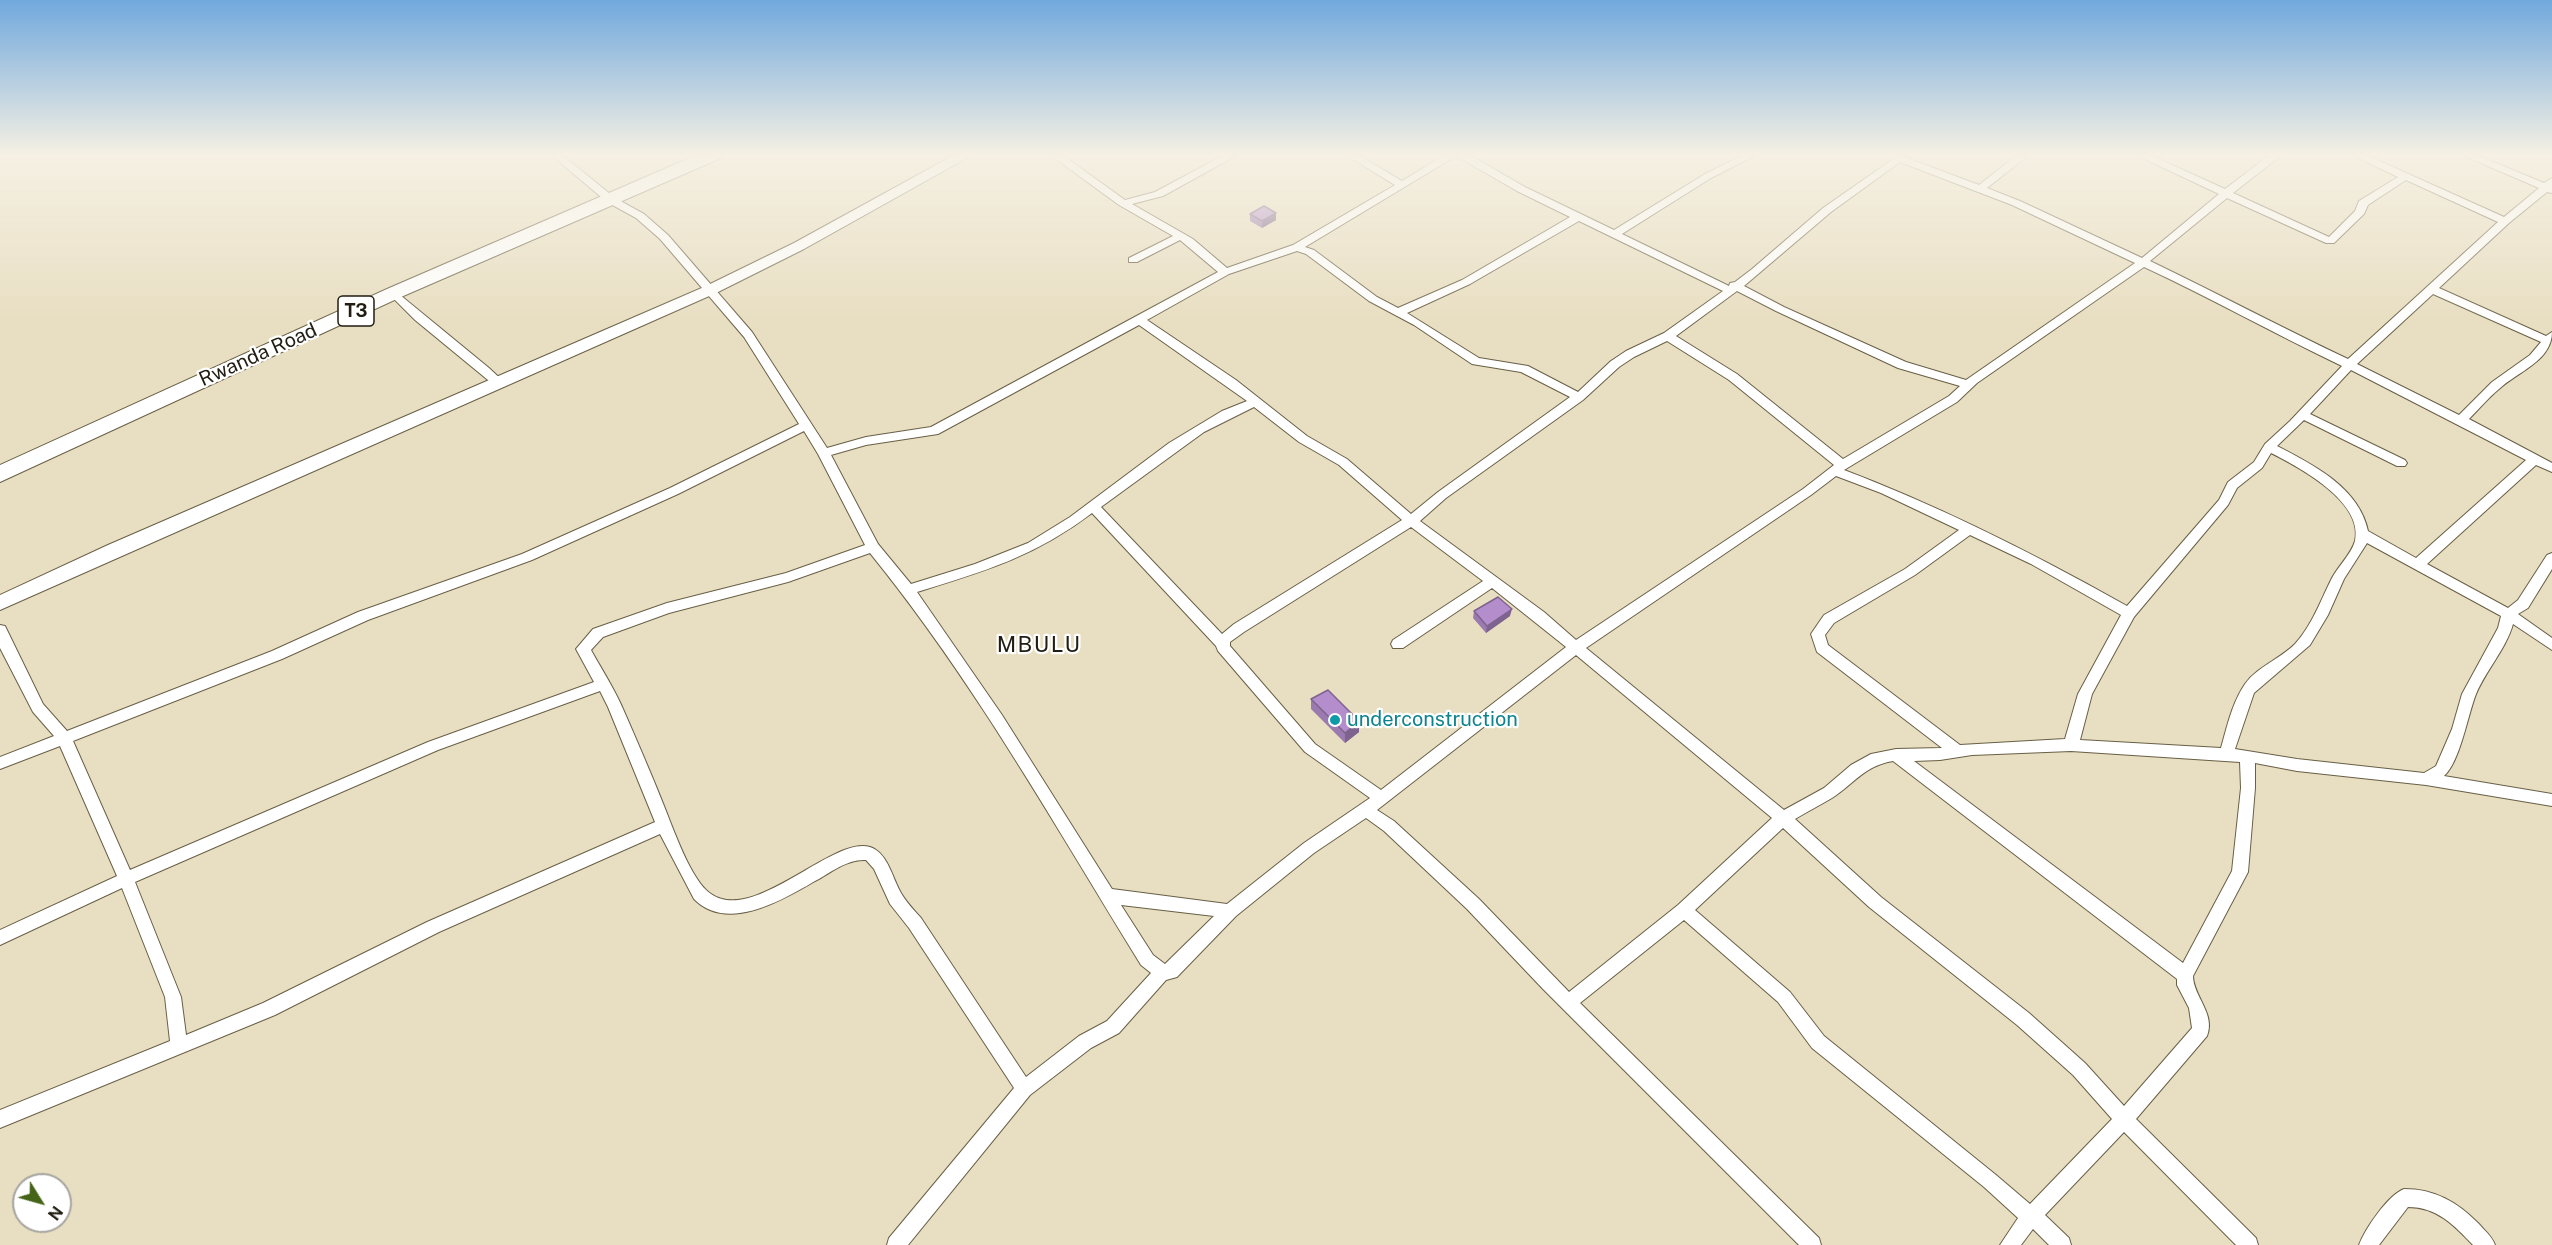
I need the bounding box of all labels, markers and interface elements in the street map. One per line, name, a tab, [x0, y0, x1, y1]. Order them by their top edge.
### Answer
road number: T3	[338, 296, 374, 326]
street label: Rwanda Road	[195, 318, 321, 392]
district label: MBULU	[997, 632, 1081, 658]
place label: underconstruction	[1347, 708, 1518, 732]
marker: underconstruction	[1328, 713, 1342, 727]
north arrow	[12, 1173, 72, 1233]
text: N	[44, 1202, 67, 1224]

